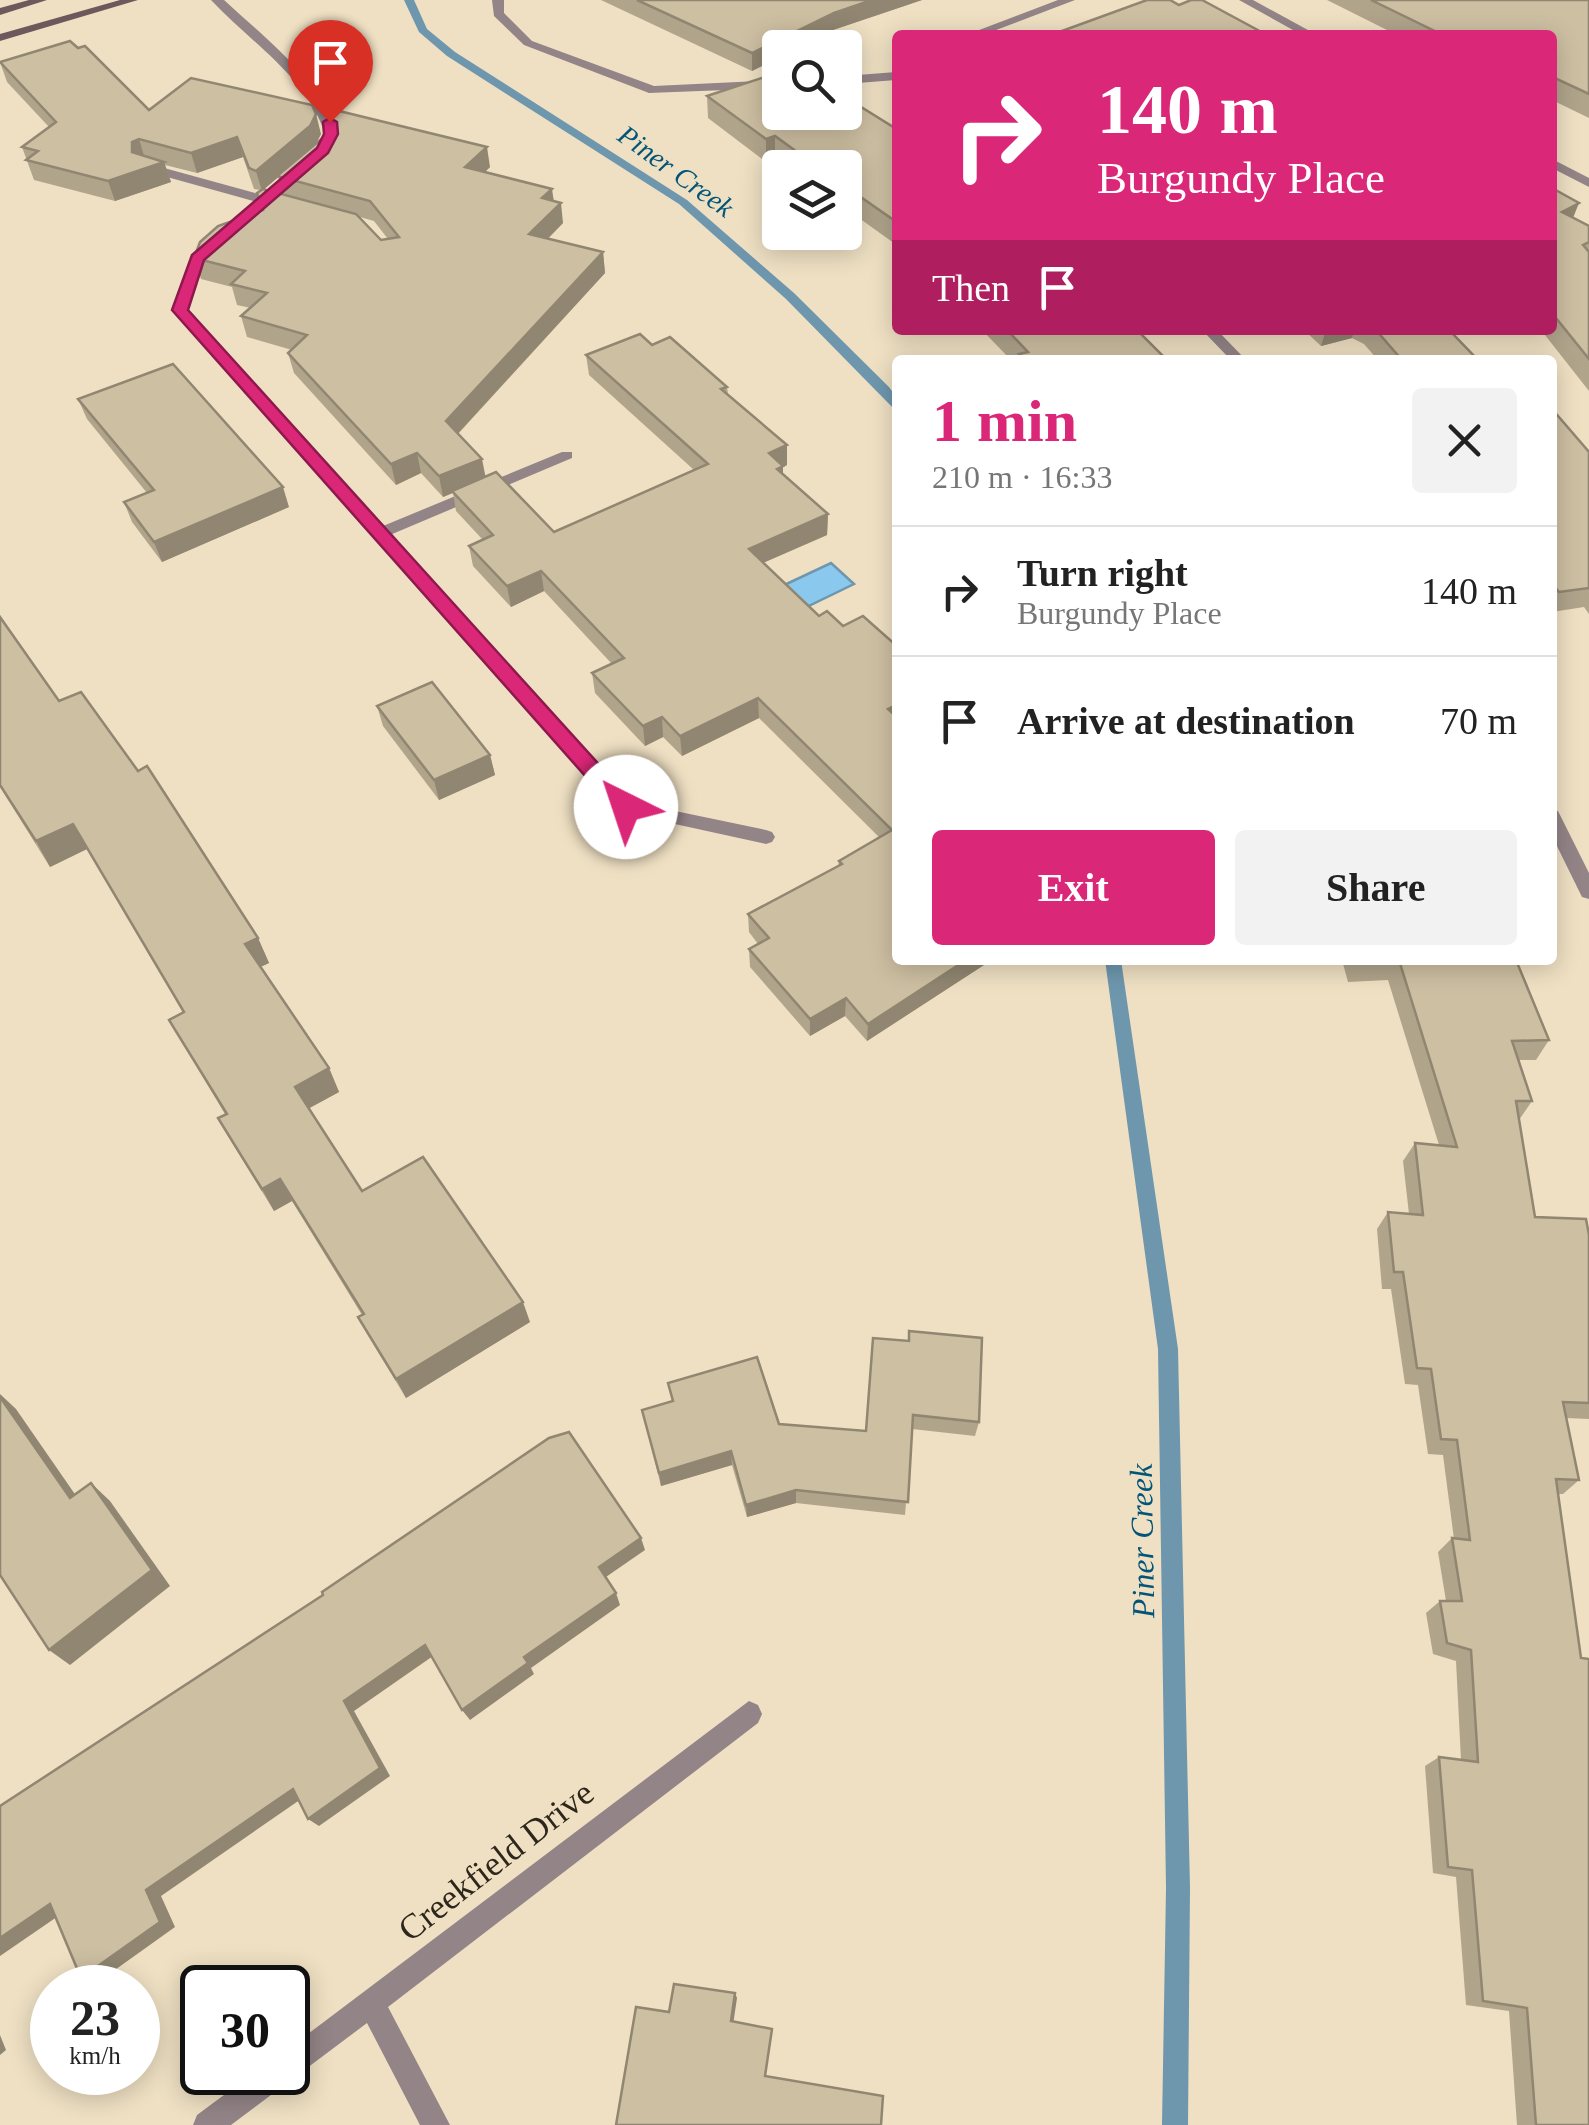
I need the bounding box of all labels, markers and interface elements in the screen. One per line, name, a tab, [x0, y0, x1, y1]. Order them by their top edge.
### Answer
pin	[288, 20, 373, 123]
map controls	[762, 30, 862, 250]
button: search	[762, 30, 862, 130]
icon: arrive	[303, 35, 358, 90]
icon: right	[932, 70, 1062, 200]
text: 140 m	[1097, 71, 1278, 148]
water label: Piner Creek	[611, 118, 740, 224]
button: layers	[762, 150, 862, 250]
text: Burgundy Place	[1097, 153, 1385, 203]
icon: arrive	[1030, 260, 1085, 315]
text: Then	[932, 267, 1010, 309]
text: 1 min	[932, 388, 1077, 454]
button: close	[1412, 388, 1517, 493]
text: 210 m · 16:33	[932, 459, 1112, 495]
text: Turn right	[1017, 552, 1188, 594]
icon: right	[932, 564, 987, 619]
text: 140 m	[1421, 570, 1517, 612]
text: Burgundy Place	[1017, 595, 1222, 631]
icon: arrive	[932, 694, 987, 749]
text: Arrive at destination	[1017, 700, 1355, 742]
text: 70 m	[1440, 700, 1517, 742]
position arrow	[574, 755, 678, 859]
button: Exit	[932, 830, 1215, 945]
button: Share	[1235, 830, 1517, 945]
water label: Piner Creek	[1123, 1463, 1161, 1619]
street label: Creekfield Drive	[391, 1773, 601, 1949]
speed limit sign: 30	[180, 1965, 310, 2095]
text: 23	[70, 1990, 120, 2046]
text: km/h	[69, 2042, 121, 2069]

